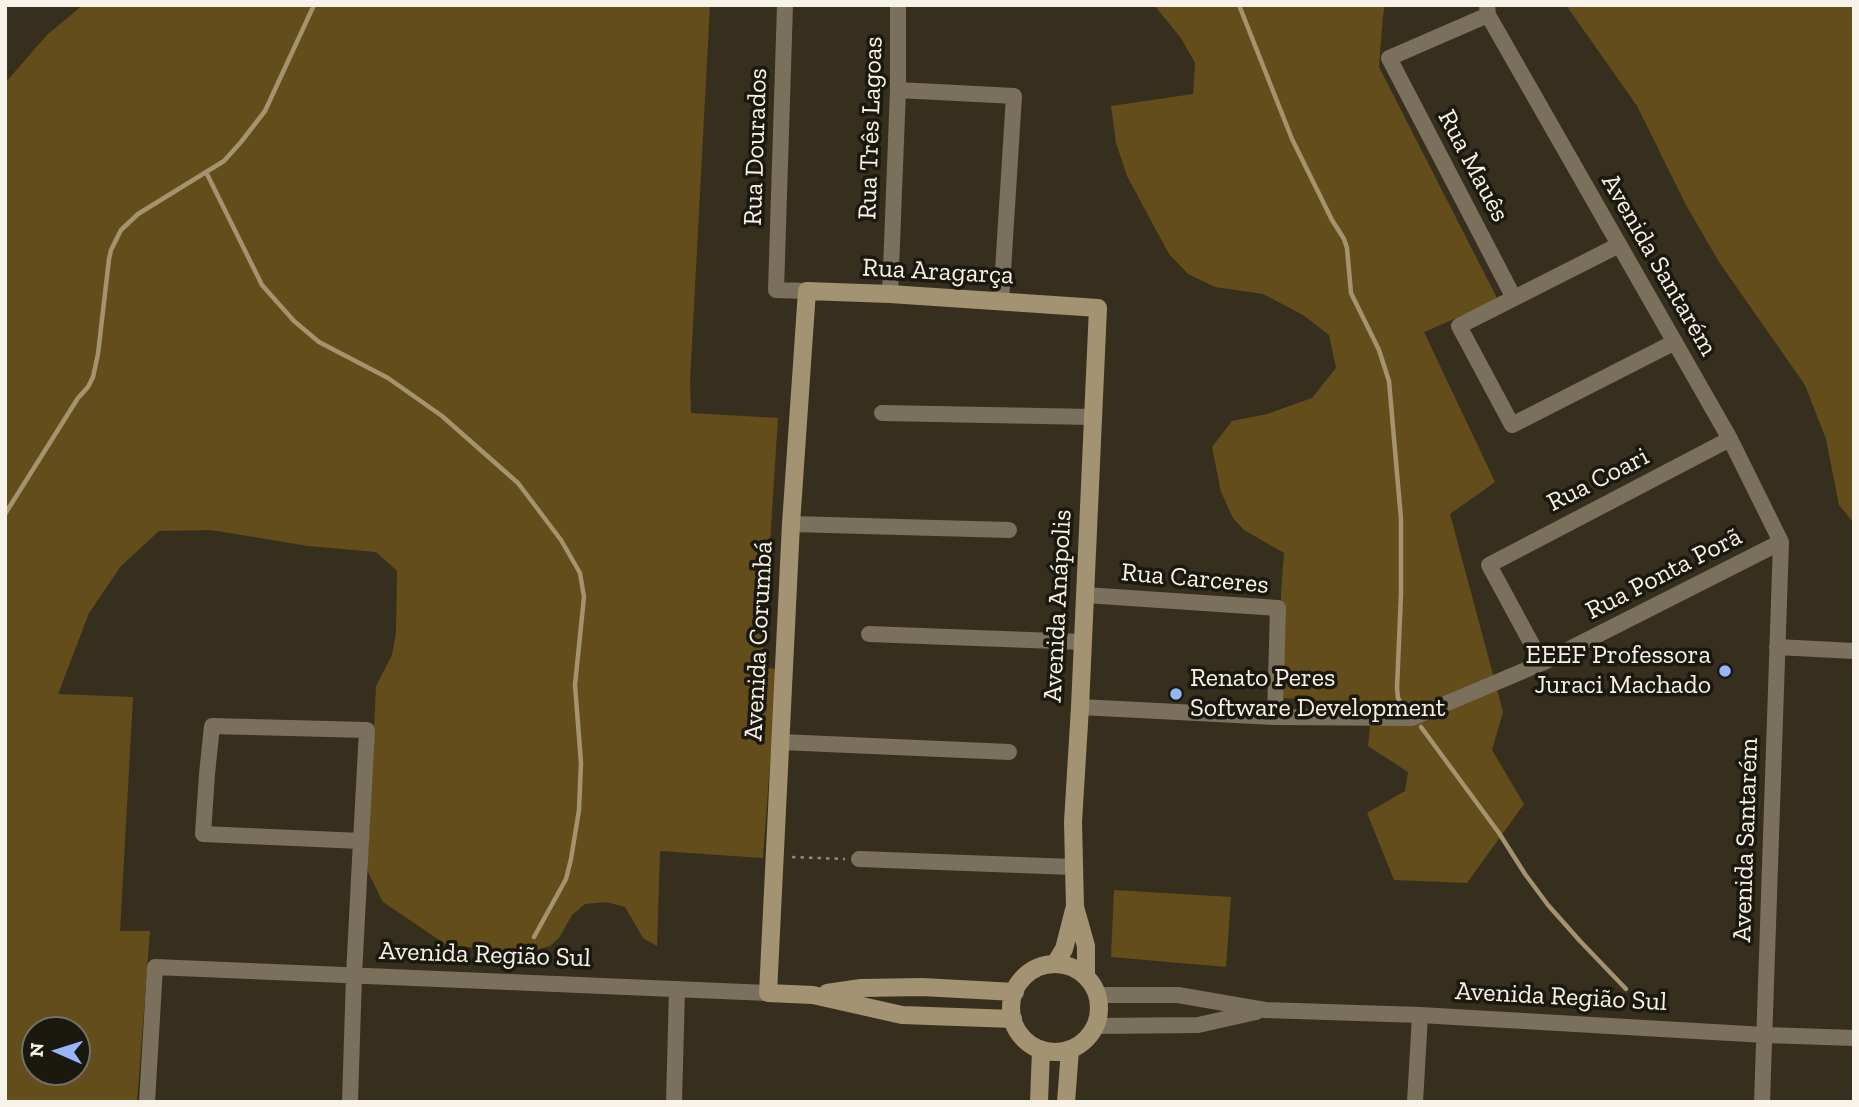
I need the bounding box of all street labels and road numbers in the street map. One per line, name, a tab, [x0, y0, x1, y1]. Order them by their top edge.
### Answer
street label: Rua Três Lagoas	[852, 36, 890, 220]
street label: Rua Dourados	[738, 68, 774, 226]
street label: Rua Mauês	[1430, 105, 1516, 227]
street label: Avenida Santarém	[1594, 169, 1724, 361]
street label: Rua Aragarça	[861, 252, 1015, 292]
street label: Rua Coari	[1542, 441, 1654, 519]
street label: Avenida Anápolis	[1037, 509, 1079, 703]
street label: Rua Ponta Porã	[1581, 521, 1747, 627]
street label: Avenida Corumbá	[738, 540, 780, 742]
street label: Rua Carceres	[1120, 557, 1270, 601]
street label: Avenida Santarém	[1727, 737, 1765, 943]
street label: Avenida Região Sul	[378, 936, 592, 974]
street label: Avenida Região Sul	[1454, 976, 1668, 1018]

